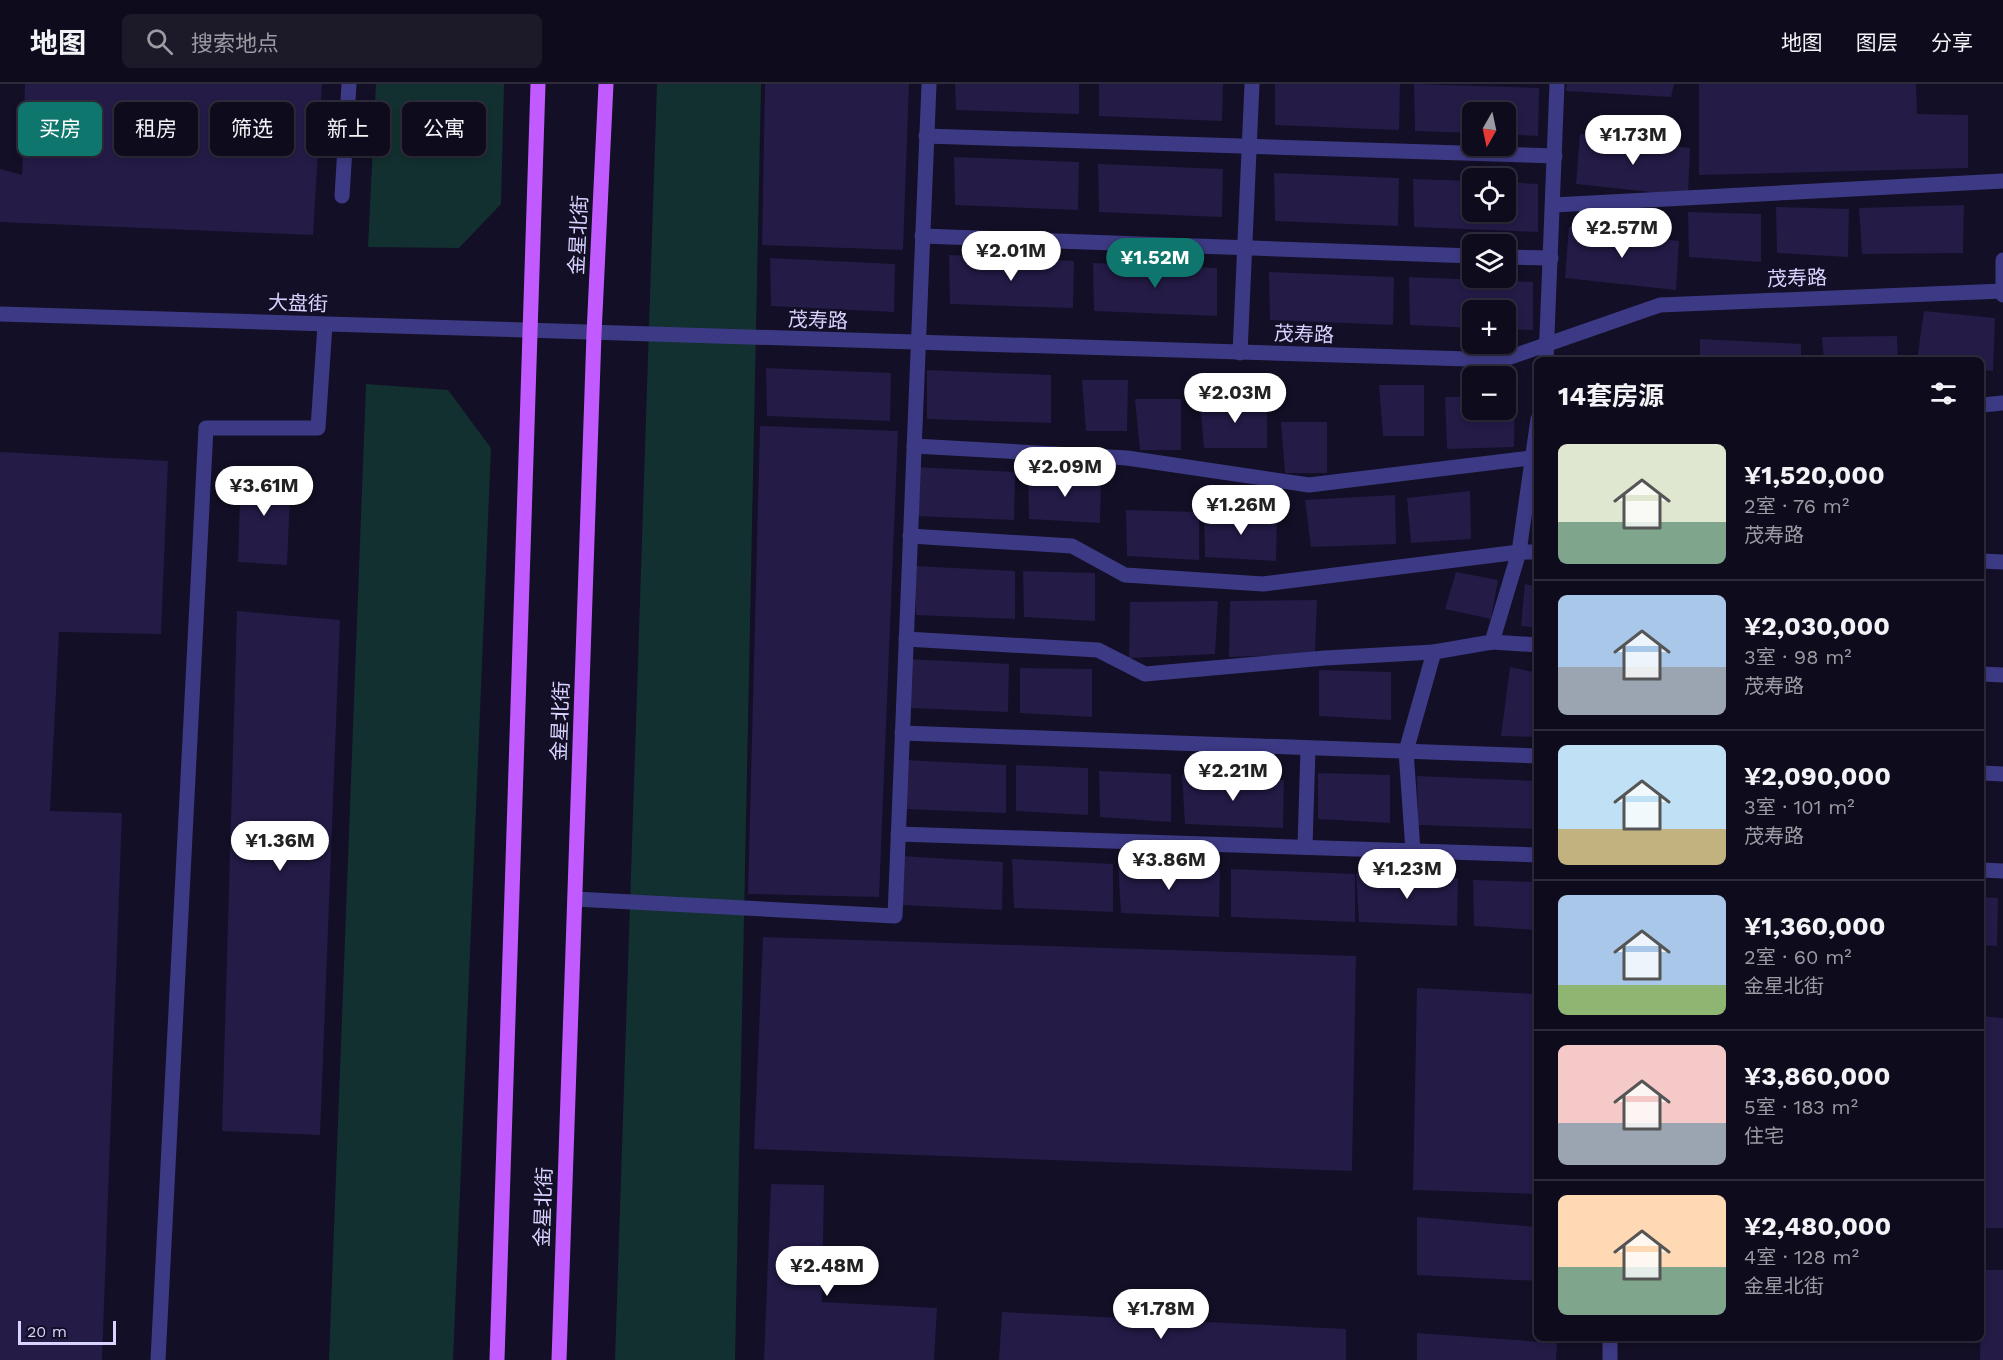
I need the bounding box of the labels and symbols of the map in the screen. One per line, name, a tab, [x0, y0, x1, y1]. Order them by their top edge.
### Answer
north arrow	[1462, 102, 1516, 156]
pin: ¥1.73M	[1584, 115, 1682, 166]
street label: 金星北街	[564, 194, 592, 276]
pin: ¥2.57M	[1573, 208, 1671, 259]
pin: ¥2.01M	[962, 231, 1060, 282]
pin: ¥1.52M	[1106, 238, 1204, 289]
street label: 茂寿路	[1767, 265, 1827, 291]
street label: 大盘街	[268, 290, 328, 316]
street label: 茂寿路	[788, 307, 848, 333]
street label: 茂寿路	[1274, 321, 1334, 347]
pin: ¥2.03M	[1186, 373, 1284, 424]
pin: ¥2.09M	[1016, 447, 1114, 498]
pin: ¥3.61M	[215, 466, 313, 517]
pin: ¥1.26M	[1192, 485, 1290, 536]
street label: 金星北街	[547, 681, 573, 761]
pin: ¥2.21M	[1184, 751, 1282, 802]
pin: ¥1.36M	[231, 821, 329, 872]
pin: ¥3.86M	[1120, 840, 1218, 891]
pin: ¥1.23M	[1358, 849, 1456, 900]
street label: 金星北街	[530, 1167, 556, 1247]
pin: ¥2.48M	[778, 1246, 876, 1297]
pin: ¥1.78M	[1112, 1289, 1210, 1340]
scale bar	[18, 1318, 116, 1346]

